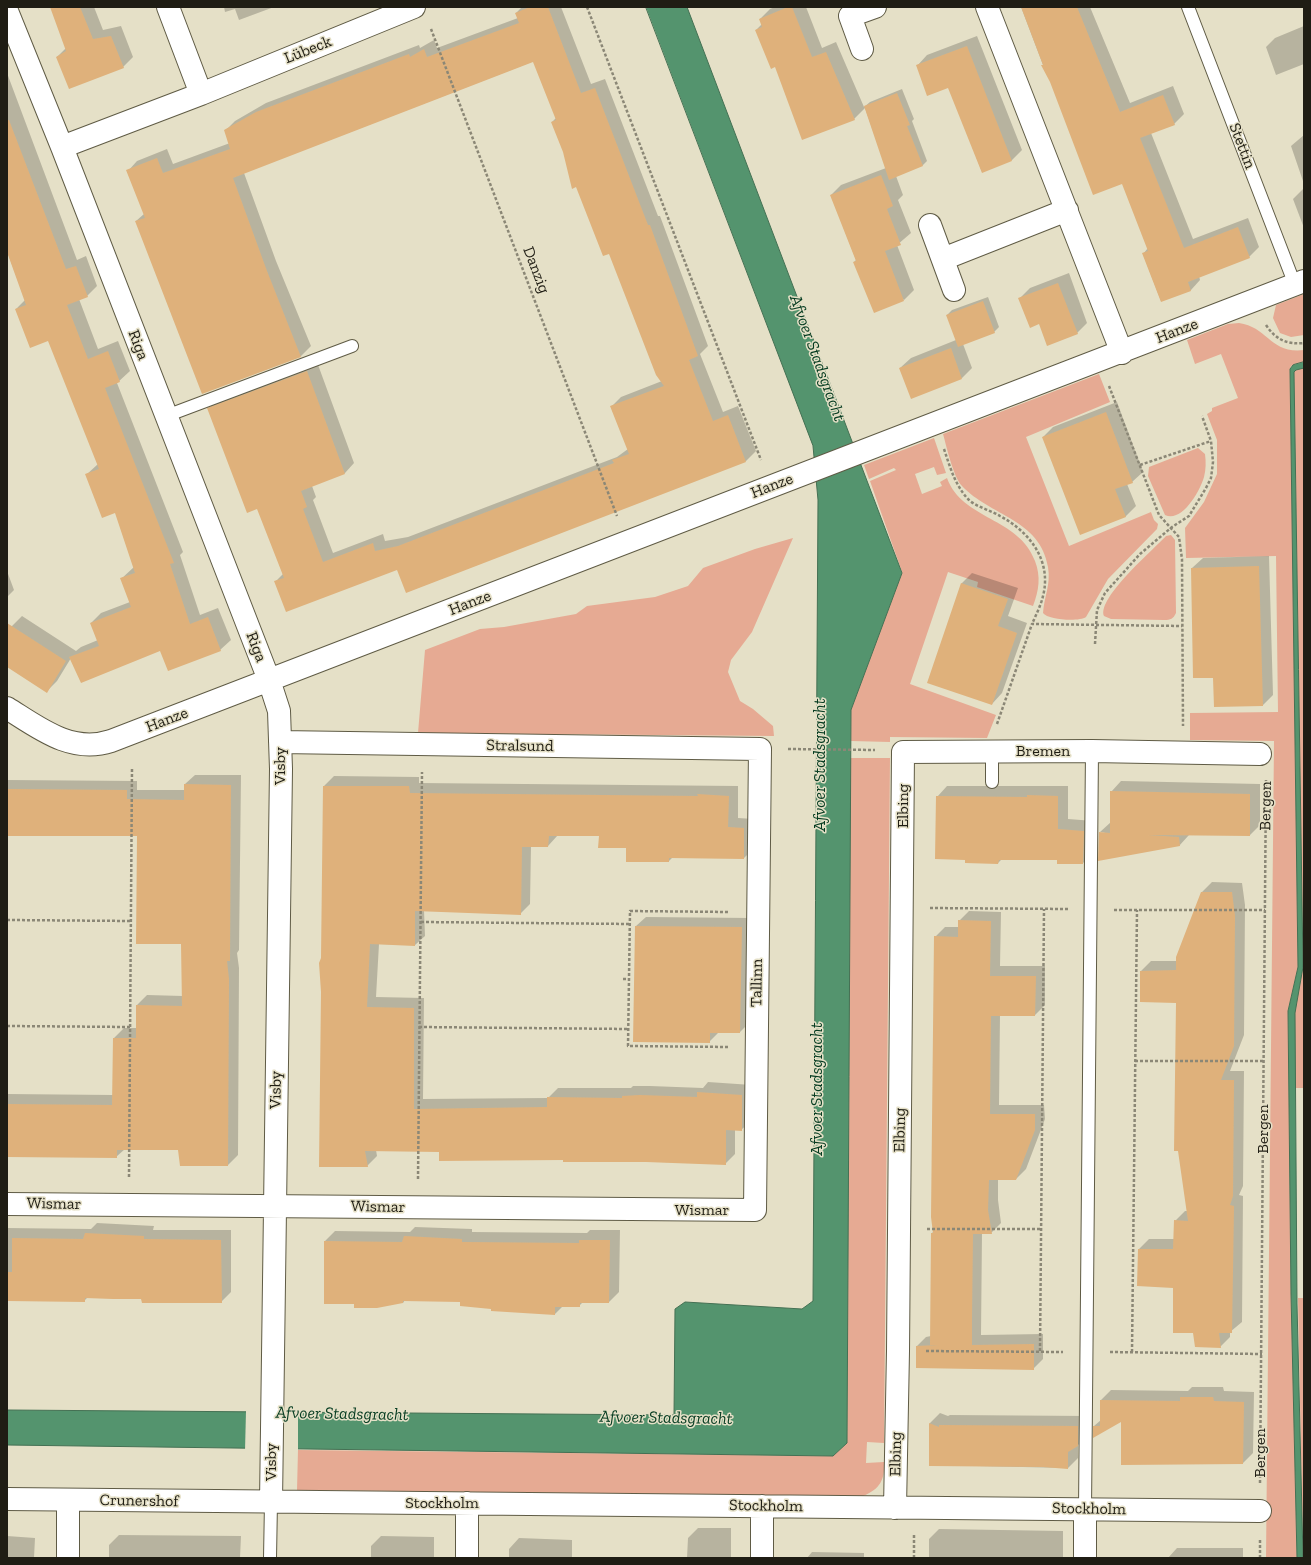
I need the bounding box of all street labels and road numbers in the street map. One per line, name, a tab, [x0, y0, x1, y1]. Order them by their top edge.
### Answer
street label: Lübeck	[282, 32, 334, 68]
street label: Stettin	[1225, 120, 1259, 172]
street label: Danzig	[518, 244, 554, 296]
street label: Hanze	[1153, 314, 1201, 348]
street label: Riga	[124, 327, 152, 363]
street label: Hanze	[748, 469, 796, 503]
street label: Hanze	[446, 586, 494, 620]
street label: Riga	[242, 629, 270, 665]
street label: Hanze	[143, 703, 191, 737]
street label: Stralsund	[486, 736, 554, 756]
street label: Bremen	[1016, 741, 1070, 761]
street label: Visby	[270, 747, 290, 785]
street label: Bergen	[1256, 781, 1276, 831]
street label: Elbing	[893, 784, 913, 828]
street label: Tallinn	[747, 959, 767, 1007]
street label: Visby	[266, 1071, 286, 1109]
street label: Bergen	[1253, 1104, 1273, 1154]
street label: Elbing	[890, 1108, 910, 1152]
street label: Wismar	[27, 1194, 81, 1214]
street label: Wismar	[351, 1197, 405, 1217]
street label: Wismar	[675, 1200, 729, 1220]
street label: Bergen	[1250, 1428, 1270, 1478]
street label: Elbing	[886, 1432, 906, 1476]
street label: Visby	[261, 1443, 281, 1481]
street label: Crunershof	[99, 1491, 179, 1511]
street label: Stockholm	[405, 1493, 479, 1513]
street label: Stockholm	[729, 1496, 803, 1516]
street label: Stockholm	[1052, 1499, 1126, 1519]

